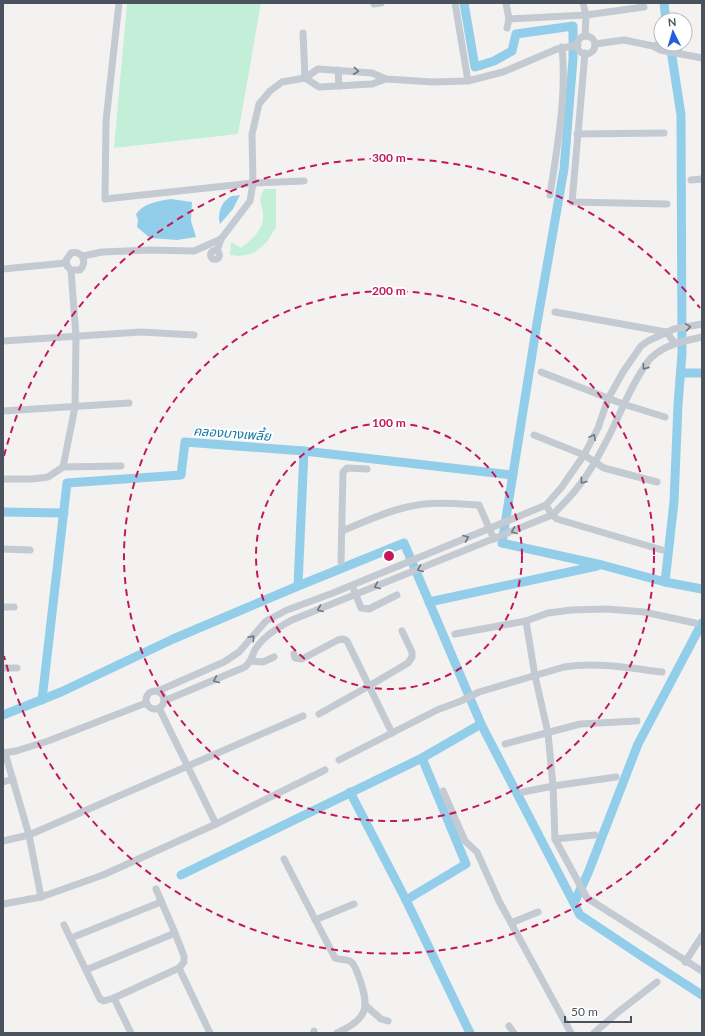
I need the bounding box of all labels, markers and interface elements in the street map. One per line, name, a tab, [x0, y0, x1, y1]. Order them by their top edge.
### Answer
north arrow	[653, 12, 693, 52]
text: N	[667, 15, 677, 28]
one-way arrow	[353, 67, 359, 76]
text: 300 m	[372, 150, 406, 165]
text: 200 m	[372, 283, 406, 298]
one-way arrow	[685, 323, 691, 332]
one-way arrow	[643, 362, 650, 369]
text: 100 m	[372, 415, 406, 430]
water label: คลองบางเพลี้ย	[193, 421, 273, 444]
one-way arrow	[588, 433, 596, 441]
one-way arrow	[581, 476, 588, 483]
one-way arrow	[510, 527, 517, 535]
one-way arrow	[461, 535, 469, 543]
centre of rings	[382, 549, 396, 563]
one-way arrow	[416, 564, 423, 572]
one-way arrow	[374, 581, 381, 589]
one-way arrow	[316, 604, 323, 612]
one-way arrow	[247, 635, 254, 642]
one-way arrow	[213, 675, 220, 683]
scale bar	[565, 998, 631, 1024]
text: 50 m	[571, 1004, 598, 1019]

